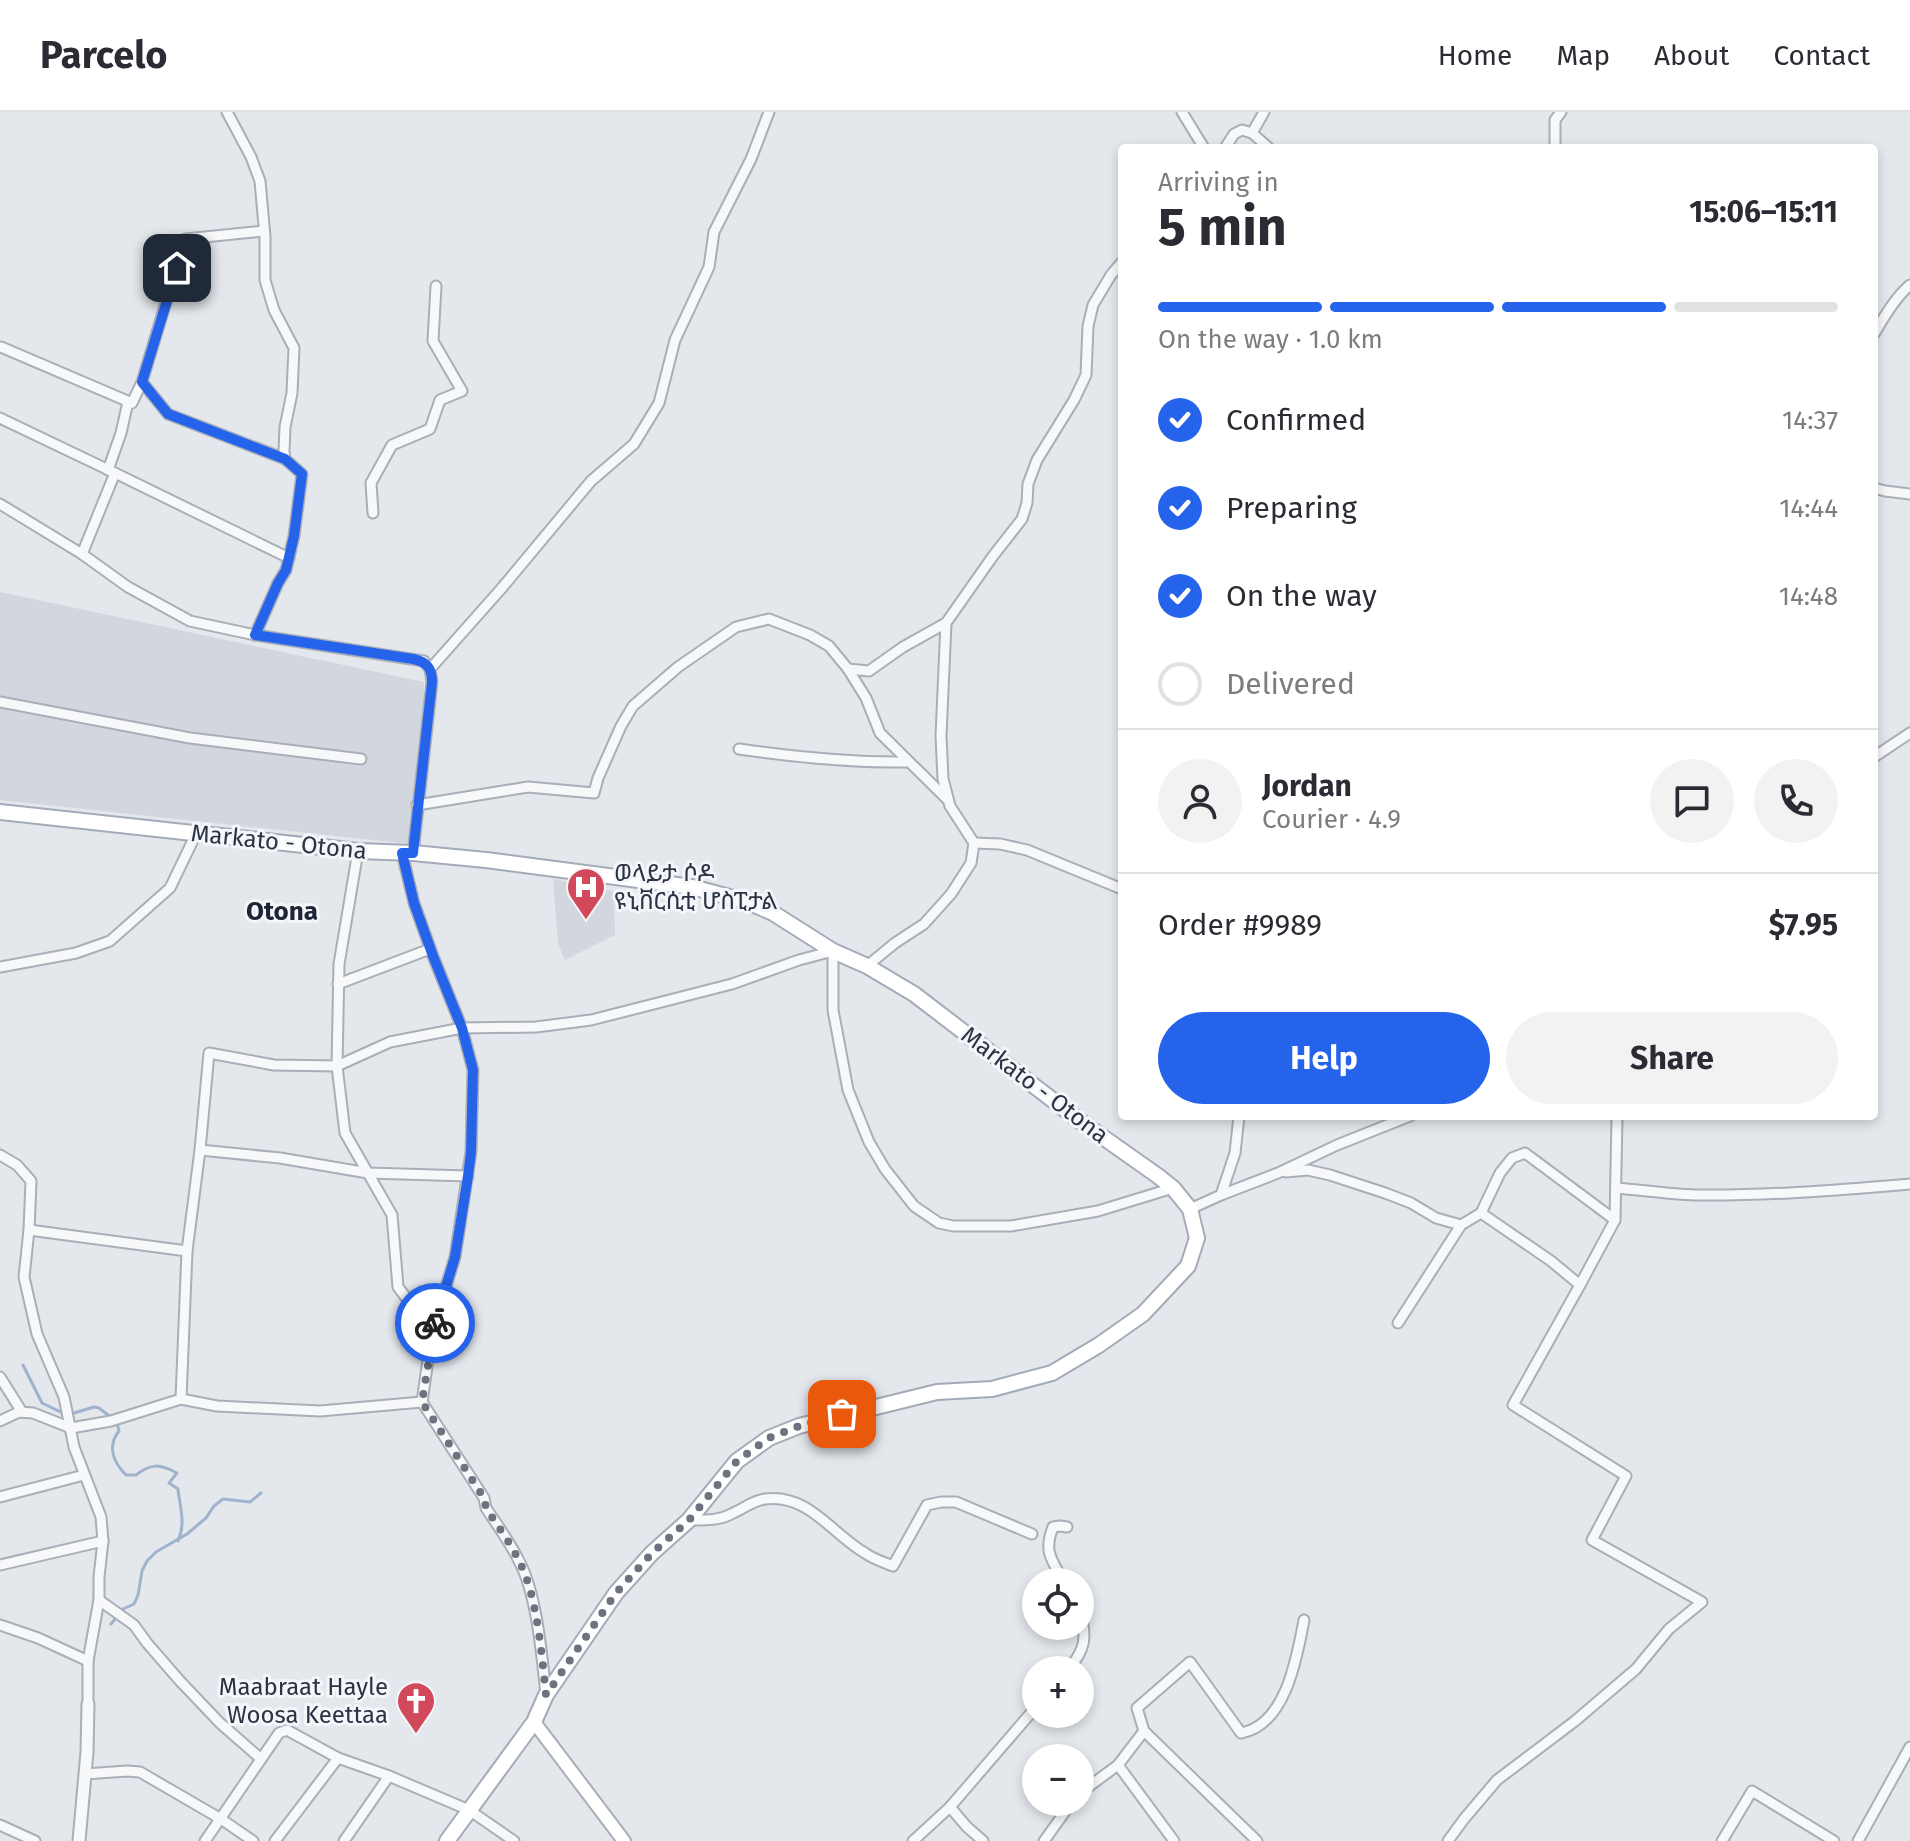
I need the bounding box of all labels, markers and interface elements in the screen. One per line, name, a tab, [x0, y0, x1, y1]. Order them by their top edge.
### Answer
text: Parcelo	[40, 32, 167, 78]
text: Home	[1438, 39, 1512, 72]
text: Map	[1556, 39, 1610, 72]
text: About	[1654, 39, 1729, 72]
text: Contact	[1773, 39, 1870, 72]
text: Arriving in	[1158, 167, 1279, 198]
text: 15:06–15:11	[1689, 194, 1838, 230]
text: 5 min	[1158, 196, 1287, 259]
pin	[143, 234, 211, 302]
icon: home	[155, 246, 199, 290]
text: On the way · 1.0 km	[1158, 324, 1383, 355]
icon: check	[1158, 398, 1202, 442]
text: Confirmed	[1226, 402, 1366, 438]
text: 14:37	[1782, 405, 1838, 436]
icon: check	[1158, 486, 1202, 530]
text: Preparing	[1226, 490, 1357, 526]
text: 14:44	[1779, 493, 1838, 524]
icon: check	[1158, 574, 1202, 618]
text: On the way	[1226, 578, 1377, 614]
text: 14:48	[1779, 581, 1838, 612]
text: Delivered	[1226, 666, 1355, 702]
button: person	[1158, 759, 1242, 843]
button: chat	[1650, 759, 1734, 843]
button: phone	[1754, 759, 1838, 843]
text: Jordan	[1262, 768, 1352, 804]
text: Courier · 4.9	[1262, 804, 1401, 835]
street label: Markato - Otona	[190, 819, 368, 865]
place label: ወላይታ ሶዶ ዩኒቨርሲቲ ሆስፒታል	[614, 859, 778, 915]
hospital icon: ወላይታ ሶዶ ዩኒቨርሲቲ ሆስፒታል	[565, 866, 607, 921]
district label: Otona	[246, 896, 318, 927]
text: Order #9989	[1158, 907, 1322, 943]
text: $7.95	[1769, 907, 1838, 943]
button: Help	[1158, 1012, 1490, 1104]
button: Share	[1506, 1012, 1838, 1104]
street label: Markato - Otona	[956, 1021, 1114, 1149]
courier	[395, 1283, 475, 1363]
icon: bike	[413, 1301, 457, 1345]
pin	[808, 1380, 876, 1448]
icon: bag	[820, 1392, 864, 1436]
map controls	[1022, 1568, 1094, 1816]
button: locate	[1022, 1568, 1094, 1640]
button: +	[1022, 1656, 1094, 1728]
place label: Maabraat Hayle Woosa Keettaa	[219, 1673, 388, 1729]
church icon: Maabraat Hayle Woosa Keettaa	[395, 1680, 437, 1735]
button: −	[1022, 1744, 1094, 1816]

